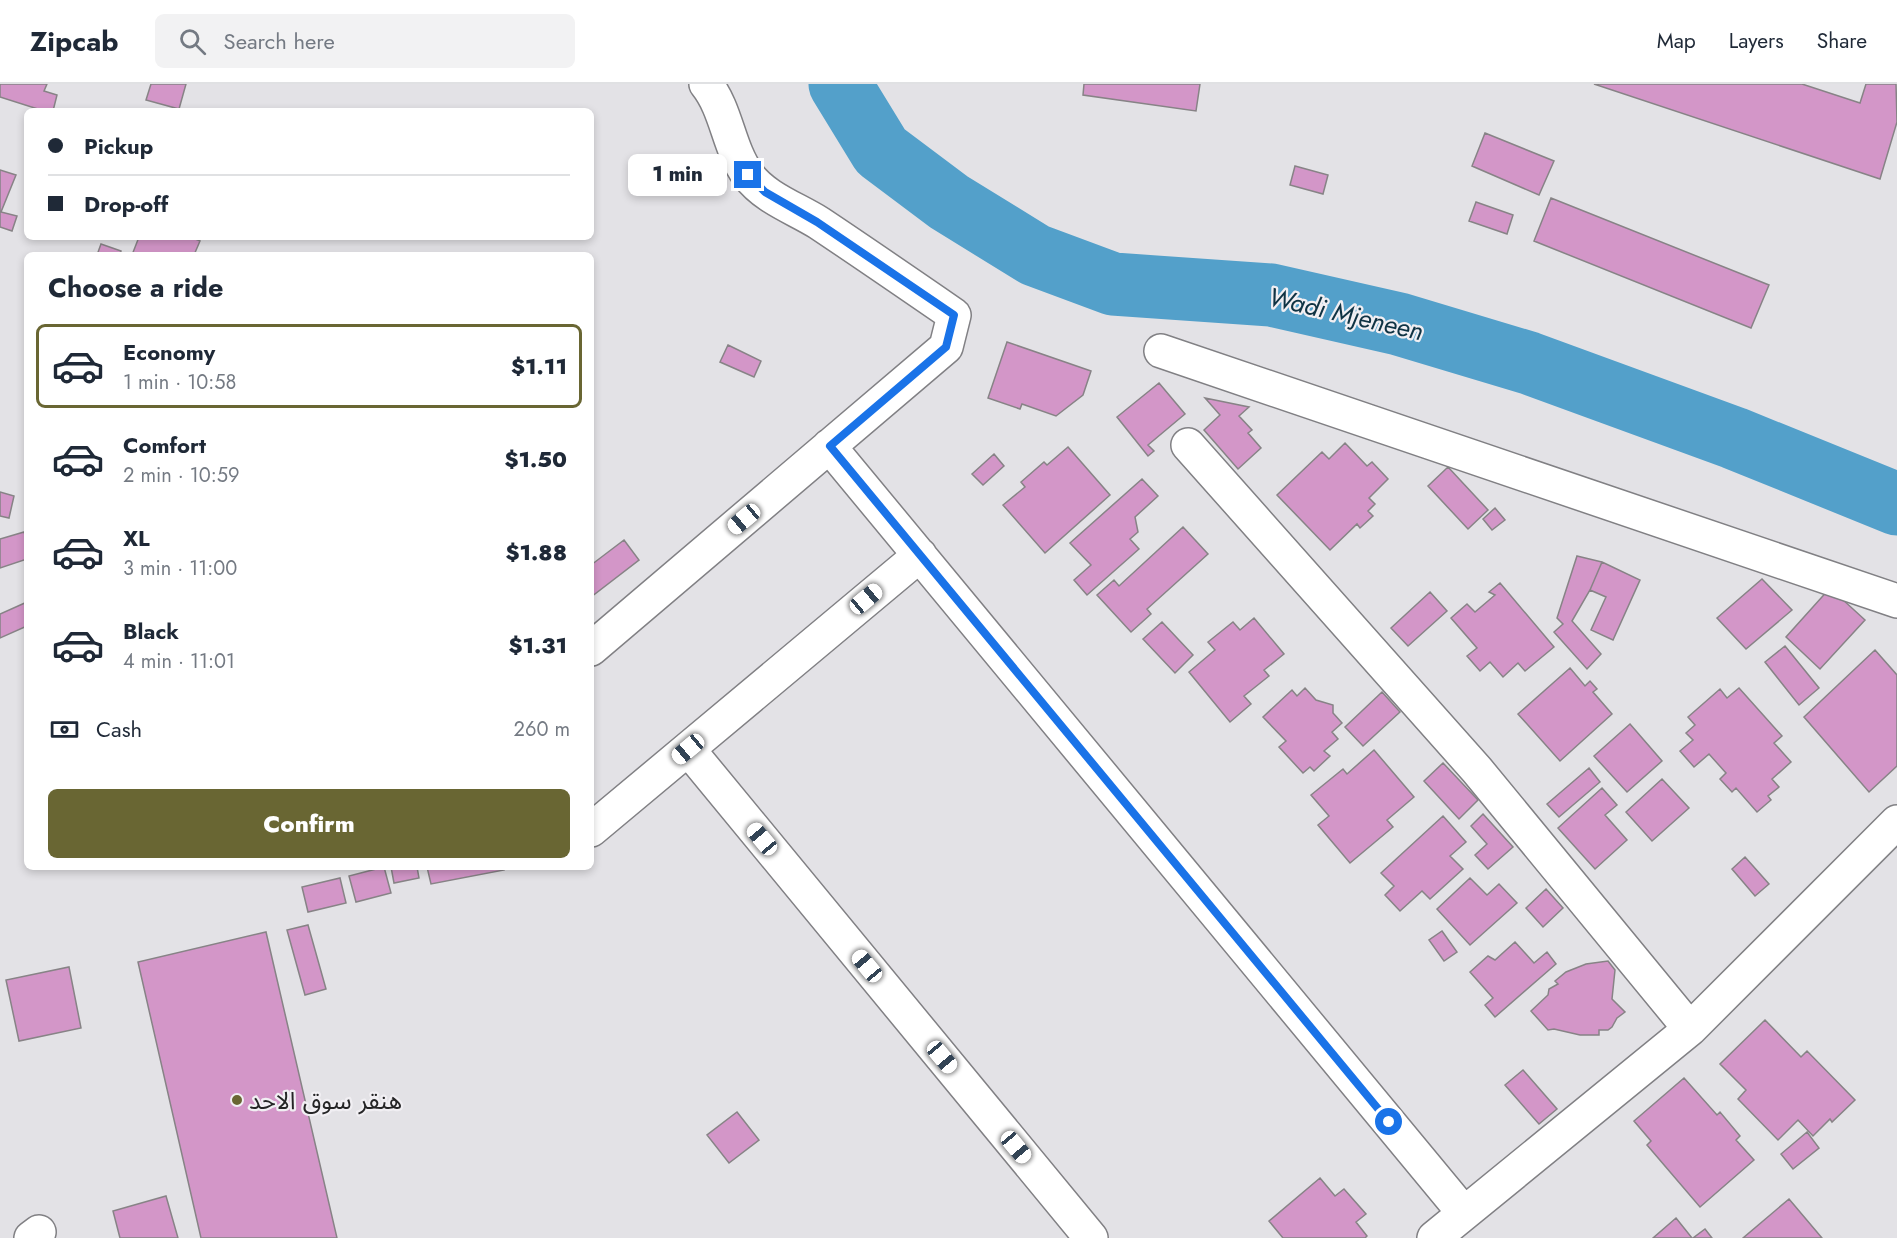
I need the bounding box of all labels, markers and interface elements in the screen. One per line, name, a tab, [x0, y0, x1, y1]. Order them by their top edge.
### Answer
search box	[155, 14, 575, 68]
text: Zipcab	[30, 21, 119, 62]
icon: search	[176, 25, 209, 58]
text: Search here	[224, 25, 335, 57]
text: Map	[1657, 26, 1696, 56]
text: Layers	[1729, 26, 1784, 56]
text: Share	[1817, 26, 1867, 56]
text: Pickup	[84, 130, 153, 162]
callout: 1 min	[628, 154, 727, 196]
text: 1 min	[652, 160, 703, 189]
route end	[734, 161, 761, 188]
text: Drop-off	[84, 188, 168, 220]
text: Choose a ride	[48, 268, 223, 307]
water label: Wadi Mjeneen	[1265, 278, 1427, 350]
text: Economy	[123, 336, 215, 368]
icon: car	[51, 339, 105, 393]
text: $1.11	[511, 350, 567, 382]
text: 1 min · 10:58	[123, 368, 237, 397]
text: Comfort	[123, 429, 206, 461]
icon: car	[51, 432, 105, 486]
text: $1.50	[505, 443, 567, 475]
text: 2 min · 10:59	[123, 461, 239, 490]
car	[724, 501, 764, 537]
text: XL	[123, 522, 150, 554]
icon: car	[51, 525, 105, 579]
text: $1.88	[506, 536, 567, 568]
text: 3 min · 11:00	[123, 554, 237, 583]
car	[846, 581, 886, 617]
text: Black	[123, 615, 179, 647]
icon: car	[51, 618, 105, 672]
text: $1.31	[508, 629, 567, 661]
text: 4 min · 11:01	[123, 647, 235, 676]
icon: cash	[48, 713, 81, 746]
text: Cash	[96, 713, 142, 745]
text: 260 m	[514, 715, 570, 744]
car	[668, 731, 708, 767]
button: Confirm	[48, 789, 570, 858]
car	[744, 819, 780, 859]
car	[849, 946, 885, 986]
car	[924, 1037, 960, 1077]
place label: هنقر سوق الاحد	[249, 1083, 402, 1118]
marker: هنقر سوق الاحد	[230, 1093, 244, 1107]
route start	[1375, 1108, 1402, 1135]
car	[998, 1127, 1034, 1167]

